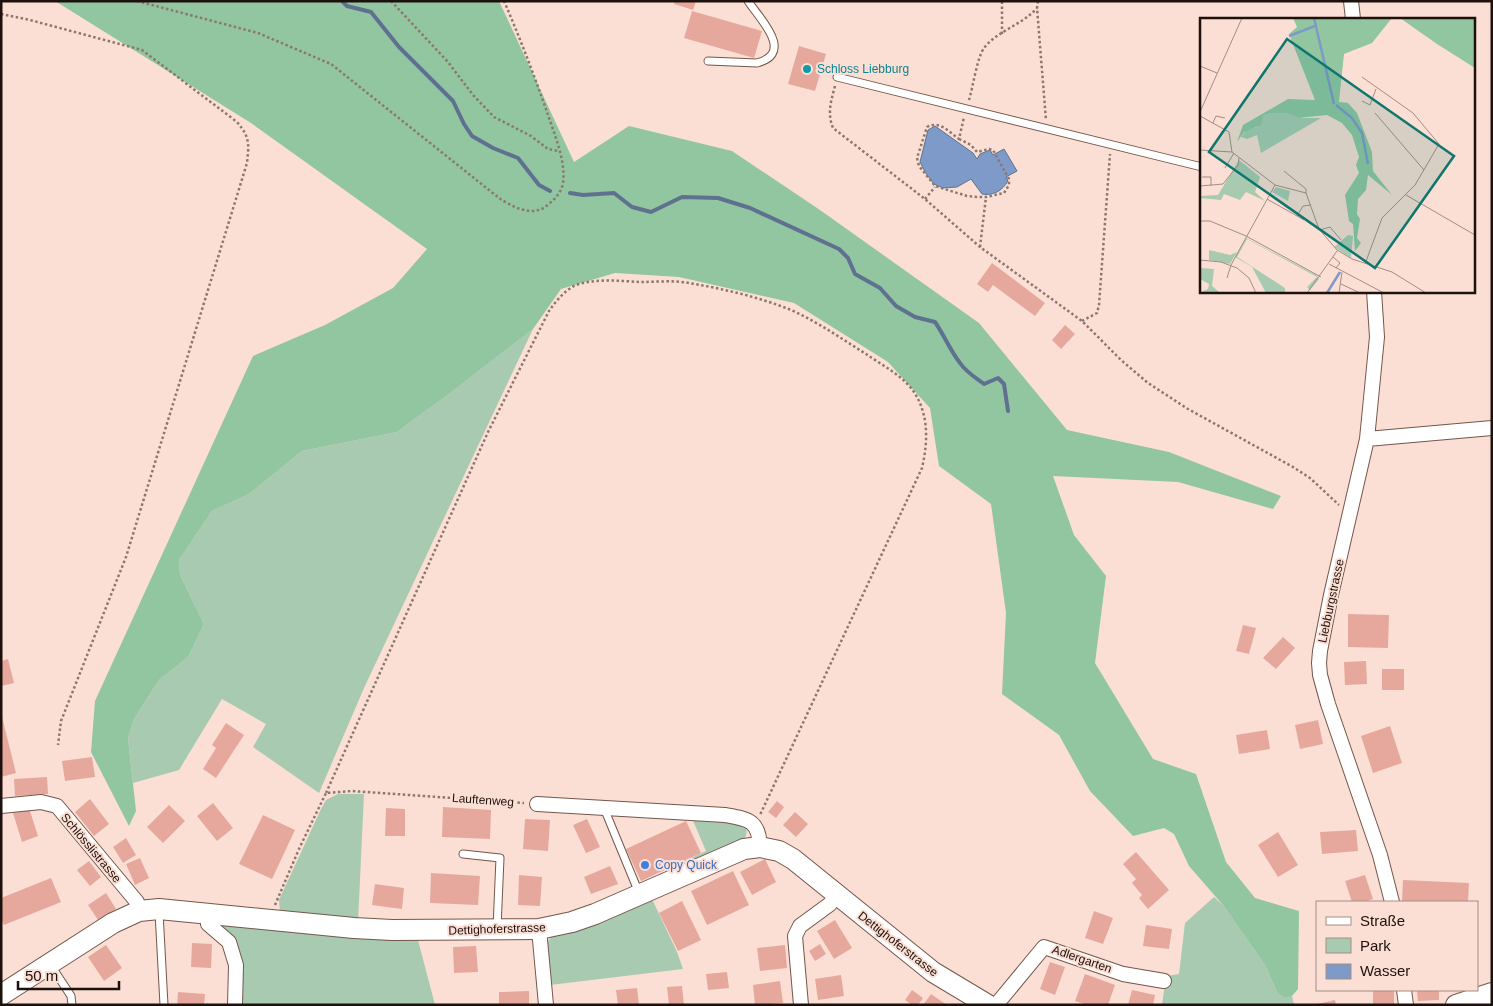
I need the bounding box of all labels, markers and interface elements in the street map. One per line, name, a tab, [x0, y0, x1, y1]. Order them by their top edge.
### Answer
inset map	[1200, 18, 1476, 292]
place label: Schloss Liebburg	[817, 62, 909, 76]
marker: Schloss Liebburg	[801, 63, 813, 75]
street label: Liebburgstrasse	[1315, 557, 1347, 644]
street label: Lauftenweg	[452, 791, 514, 809]
street label: Schlösslistrasse	[58, 811, 124, 886]
place label: Copy Quick	[655, 858, 718, 872]
marker: Copy Quick	[639, 859, 651, 871]
legend	[1316, 901, 1478, 991]
street label: Dettighoferstrasse	[855, 909, 941, 980]
text: Straße	[1360, 912, 1405, 929]
street label: Dettighoferstrasse	[448, 920, 546, 938]
text: Park	[1360, 937, 1391, 954]
street label: Adlergarten	[1050, 942, 1114, 976]
scale bar	[18, 958, 119, 990]
text: Wasser	[1360, 962, 1410, 979]
text: 50 m	[25, 967, 58, 984]

